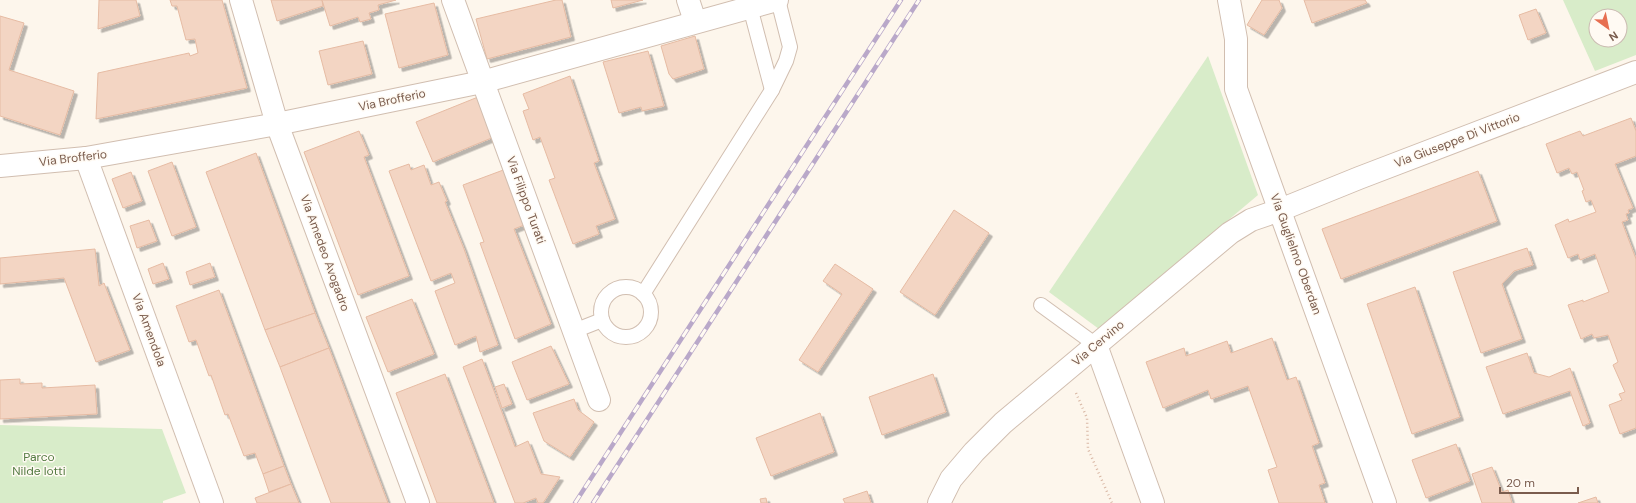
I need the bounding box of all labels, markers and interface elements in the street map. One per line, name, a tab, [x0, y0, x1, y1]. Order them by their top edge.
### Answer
north arrow	[1588, 8, 1628, 48]
text: N	[1606, 28, 1621, 44]
street label: Via Brofferio	[357, 85, 427, 115]
street label: Via Giuseppe Di Vittorio	[1392, 109, 1522, 171]
street label: Via Brofferio	[38, 146, 108, 170]
street label: Via Filippo Turati	[503, 154, 549, 246]
street label: Via Guglielmo Oberdan	[1267, 191, 1325, 317]
street label: Via Amedeo Avogadro	[296, 192, 354, 314]
street label: Via Amendola	[128, 291, 170, 369]
street label: Via Cervino	[1068, 316, 1128, 370]
park label: Parco Nilde Iotti	[12, 449, 66, 479]
scale bar	[1500, 469, 1578, 495]
text: 20 m	[1506, 475, 1535, 491]

